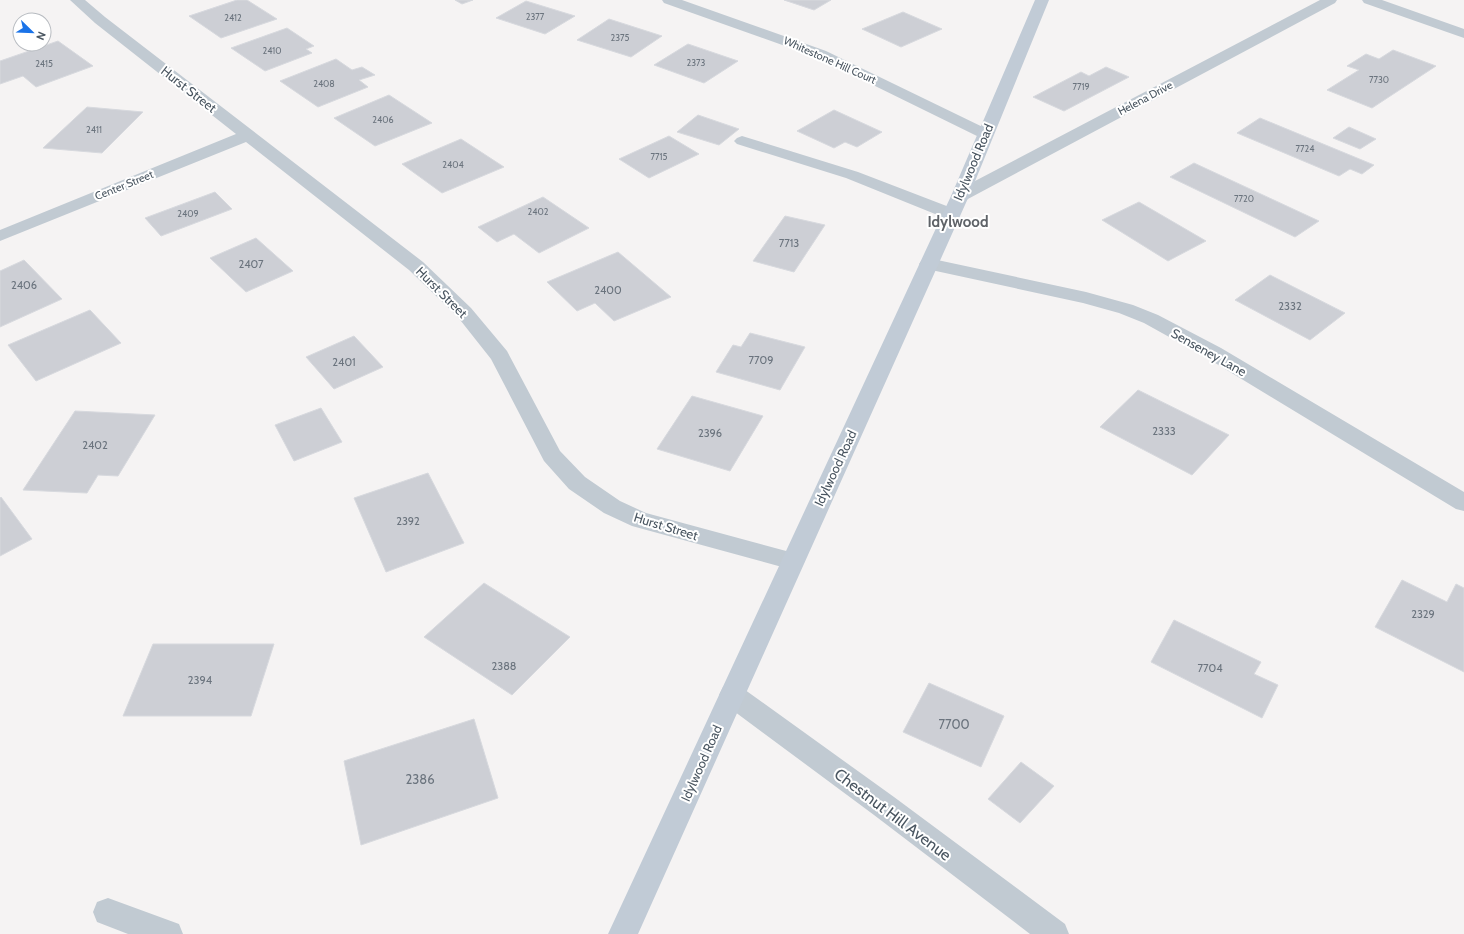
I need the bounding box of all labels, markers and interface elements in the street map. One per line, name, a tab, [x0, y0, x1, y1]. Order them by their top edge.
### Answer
house number: 2377	[526, 11, 545, 22]
north arrow	[12, 12, 52, 52]
house number: 2412	[224, 12, 242, 23]
text: N	[33, 30, 49, 42]
house number: 2375	[611, 32, 630, 43]
street label: Whitestone Hill Court	[782, 33, 879, 87]
house number: 2410	[262, 45, 282, 56]
house number: 2373	[687, 57, 706, 68]
house number: 2415	[35, 58, 53, 69]
street label: Hurst Street	[158, 62, 220, 116]
house number: 7730	[1369, 74, 1389, 85]
house number: 2408	[313, 78, 335, 89]
street label: Helena Drive	[1115, 78, 1175, 118]
house number: 7719	[1072, 81, 1090, 92]
house number: 2406	[372, 114, 394, 125]
street label: Idylwood Road	[950, 121, 996, 203]
house number: 2411	[86, 124, 102, 135]
house number: 7724	[1296, 143, 1314, 154]
house number: 7715	[651, 151, 668, 162]
house number: 2404	[442, 159, 464, 170]
street label: Center Street	[93, 167, 156, 203]
house number: 7720	[1234, 193, 1254, 204]
house number: 2402	[528, 206, 549, 217]
house number: 2409	[177, 208, 199, 219]
district label: Idylwood	[928, 213, 988, 231]
house number: 7713	[779, 236, 799, 250]
house number: 2407	[238, 257, 264, 271]
street label: Hurst Street	[413, 263, 471, 321]
house number: 2406	[11, 278, 37, 292]
house number: 2400	[594, 283, 622, 297]
house number: 2332	[1278, 299, 1302, 313]
street label: Senseney Lane	[1169, 325, 1250, 379]
house number: 7709	[749, 353, 773, 367]
house number: 2401	[332, 355, 356, 369]
house number: 2333	[1152, 424, 1176, 438]
house number: 2396	[698, 426, 722, 440]
street label: Idylwood Road	[810, 427, 860, 509]
house number: 2402	[82, 438, 108, 452]
street label: Hurst Street	[632, 509, 701, 543]
house number: 2392	[396, 514, 420, 528]
house number: 2329	[1411, 607, 1435, 621]
house number: 2388	[491, 659, 517, 673]
house number: 7704	[1197, 661, 1223, 675]
house number: 2394	[188, 673, 213, 687]
house number: 7700	[938, 716, 970, 732]
street label: Idylwood Road	[677, 722, 725, 804]
street label: Chestnut Hill Avenue	[830, 764, 955, 865]
house number: 2386	[405, 771, 435, 787]

